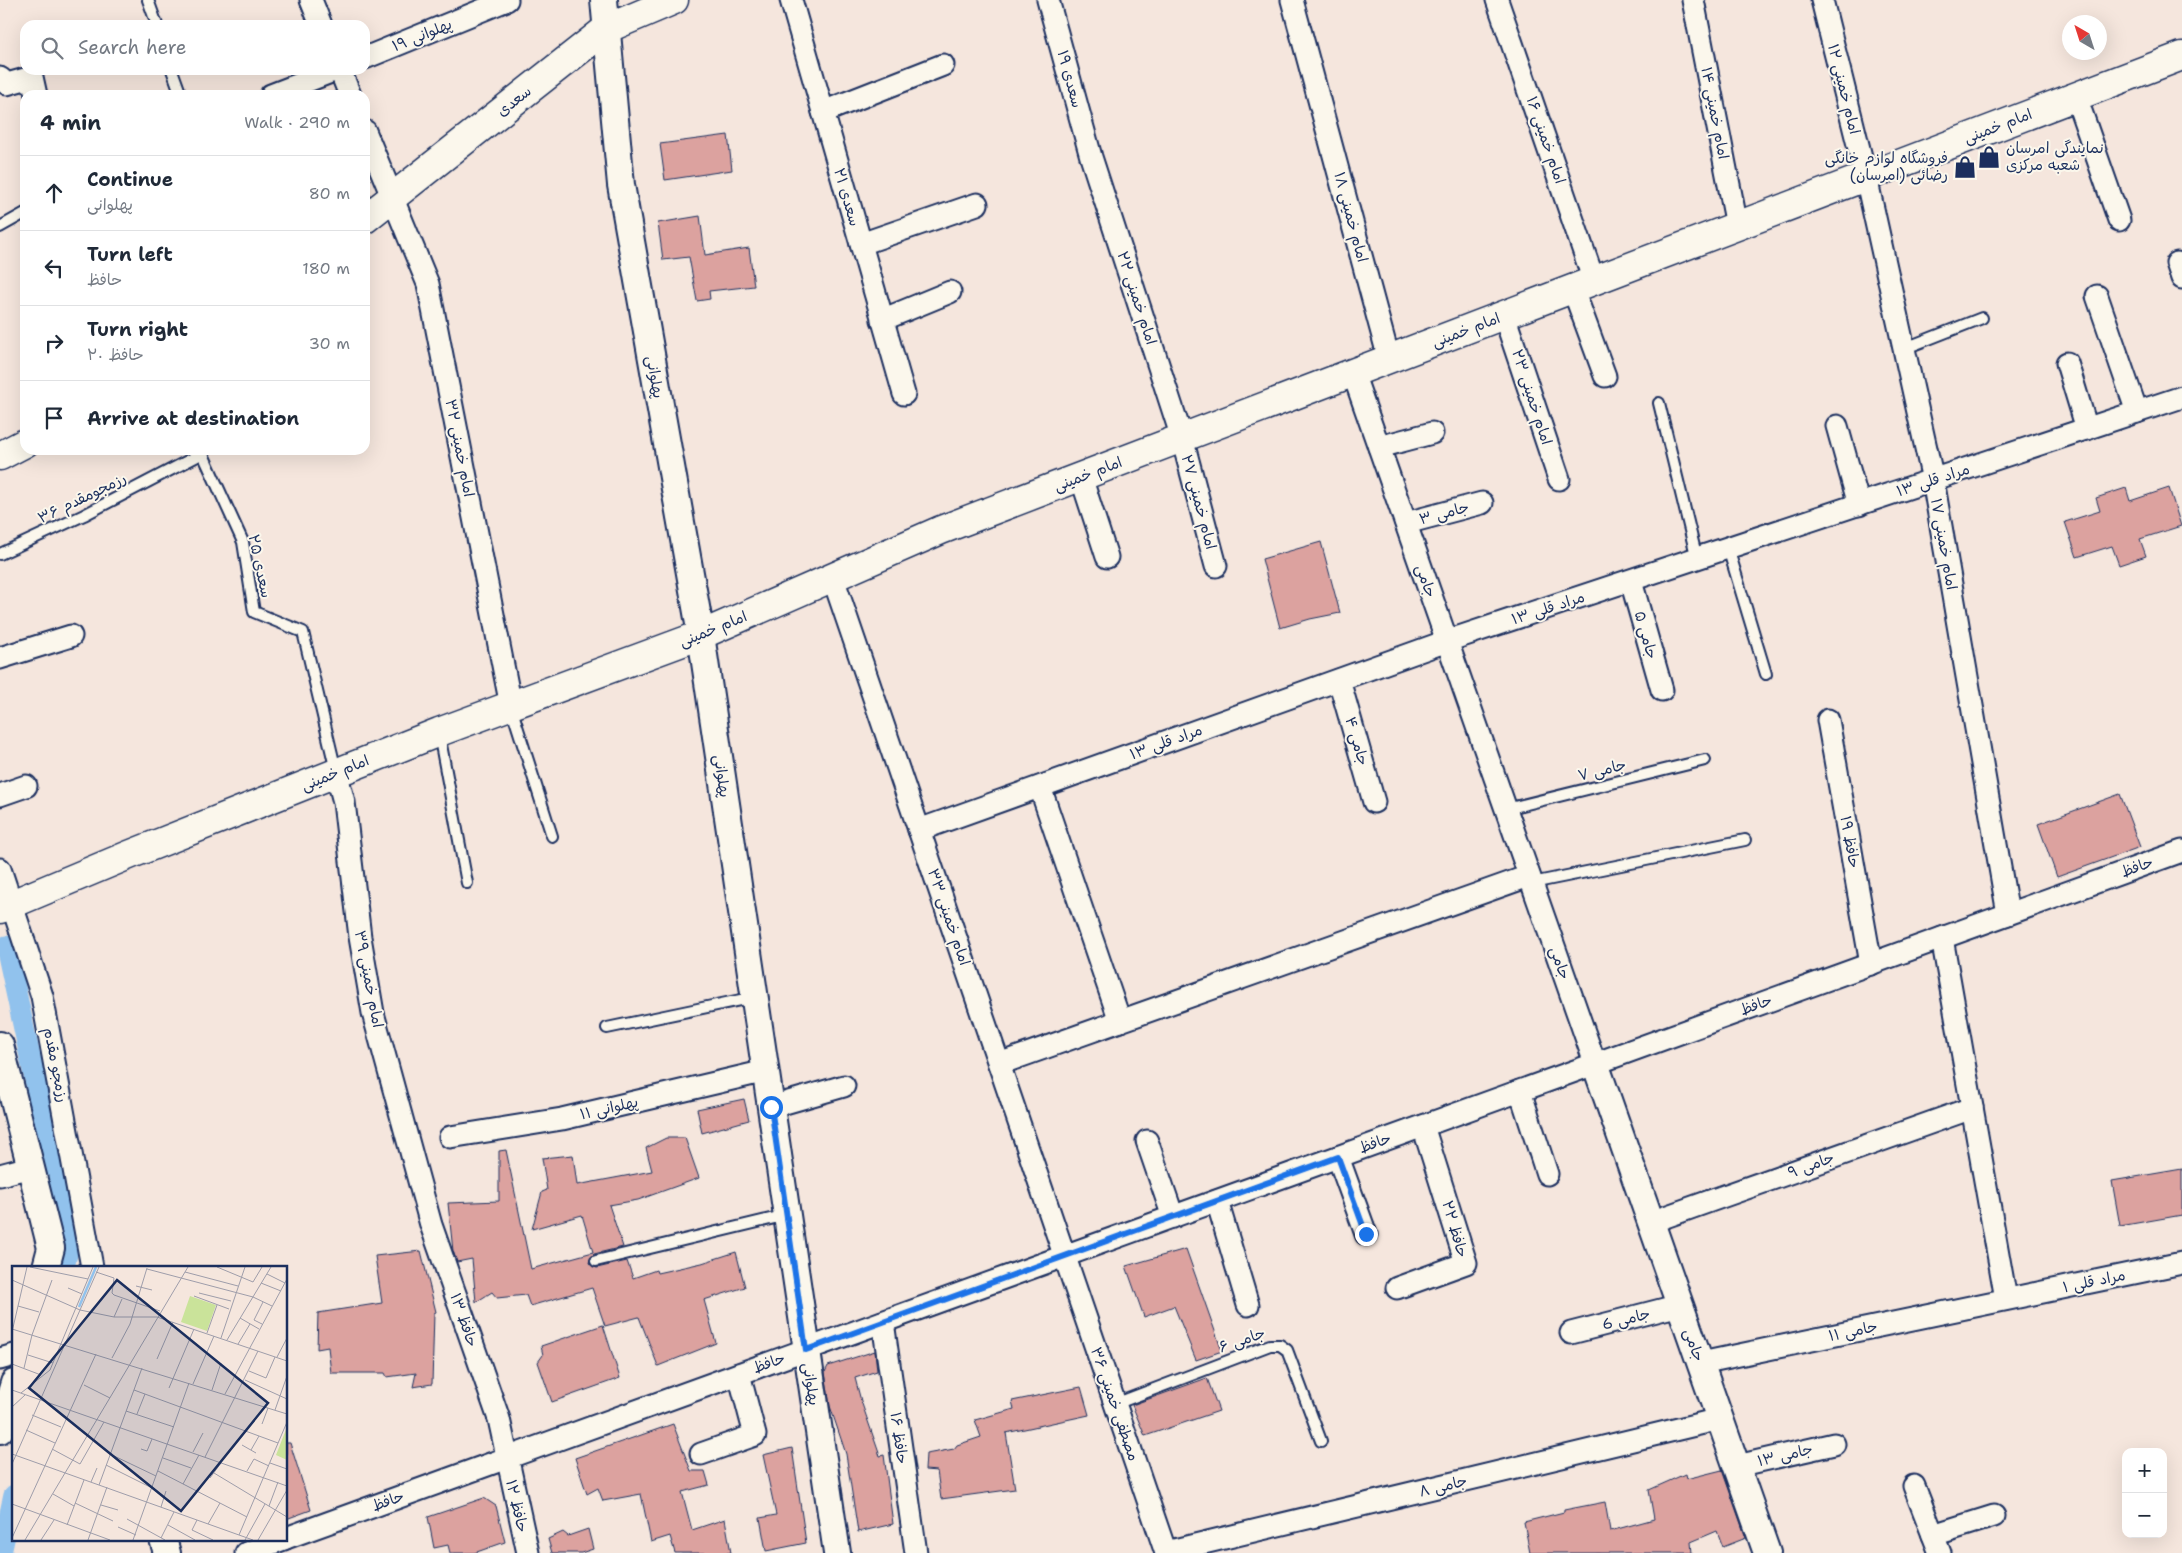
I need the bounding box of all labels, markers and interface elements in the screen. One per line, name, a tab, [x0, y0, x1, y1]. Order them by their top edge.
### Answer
street label: پهلوانی ۱۹	[389, 14, 455, 56]
north arrow	[2062, 15, 2107, 60]
search box	[20, 20, 370, 75]
icon: search	[38, 34, 66, 62]
text: Search here	[78, 35, 187, 60]
street label: امام خمینی ۱۲	[1822, 42, 1865, 136]
street label: سعدی ۱۹	[1053, 48, 1087, 110]
street label: امام خمینی ۱۴	[1695, 65, 1734, 161]
street label: سعدی	[492, 81, 536, 121]
street label: امام خمینی ۱۶	[1521, 94, 1570, 187]
street label: امام خمینی	[1961, 104, 2035, 149]
text: 4 min	[40, 109, 101, 137]
text: Walk · 290 m	[244, 112, 350, 133]
place label: نمایندگی امرسان شعبه مرکزی	[2006, 138, 2104, 175]
shop icon: نمایندگی امرسان شعبه مرکزی	[1976, 144, 2002, 170]
place label: فروشگاه لوازم خانگی رضائی (امرسان)	[1825, 148, 1948, 185]
shop icon: فروشگاه لوازم خانگی رضائی (امرسان)	[1952, 154, 1978, 180]
street label: سعدی ۲۱	[829, 166, 865, 228]
text: Continue	[87, 167, 173, 192]
street label: امام خمینی ۱۸	[1328, 170, 1373, 265]
icon: ahead	[40, 179, 68, 207]
text: 80 m	[309, 183, 350, 204]
text: پهلوانی	[87, 194, 133, 215]
text: Turn left	[87, 242, 173, 267]
street label: امام خمینی ۲۲	[1112, 249, 1162, 348]
icon: left	[40, 254, 68, 282]
text: 180 m	[302, 258, 350, 279]
text: حافظ	[87, 269, 122, 290]
street label: امام خمینی	[1429, 308, 1503, 353]
text: Turn right	[87, 317, 188, 342]
icon: right	[40, 329, 68, 357]
text: 30 m	[309, 333, 350, 354]
text: حافظ ۲۰	[87, 344, 144, 365]
street label: امام خمینی ۲۳	[1506, 347, 1557, 448]
street label: پهلوانی	[641, 354, 669, 400]
street label: امام خمینی ۳۲	[440, 397, 479, 499]
icon: arrive	[40, 404, 68, 432]
text: Arrive at destination	[87, 406, 299, 431]
street label: امام خمینی	[1051, 452, 1125, 497]
street label: امام خمینی ۲۷	[1176, 452, 1221, 552]
street label: مراد قلی ۱۳	[1894, 459, 1972, 501]
street label: رزمجومقدم ۳۶	[34, 468, 131, 530]
street label: جامی ۳	[1417, 497, 1471, 529]
street label: امام خمینی ۱۷	[1925, 497, 1962, 592]
street label: سعدی ۲۵	[243, 532, 277, 600]
street label: جامی	[1411, 562, 1441, 600]
street label: مراد قلی ۱۳	[1509, 587, 1587, 629]
street label: امام خمینی	[676, 606, 750, 653]
street label: جامی ۵	[1630, 609, 1662, 661]
street label: جامی ۴	[1341, 714, 1373, 768]
street label: مراد قلی ۱۳	[1127, 720, 1205, 764]
street label: امام خمینی	[298, 750, 372, 797]
street label: پهلوانی	[709, 753, 735, 799]
street label: جامی ۷	[1576, 754, 1628, 786]
street label: حافظ ۱۹	[1836, 814, 1864, 870]
street label: حافظ	[2118, 852, 2156, 882]
street label: امام خمینی ۳۳	[922, 866, 975, 969]
street label: امام خمینی ۳۹	[349, 929, 388, 1029]
street label: جامی	[1545, 944, 1575, 982]
street label: حافظ	[1737, 990, 1775, 1020]
street label: رزمجو مقدم	[38, 1026, 73, 1104]
street label: پهلوانی ۱۱	[578, 1092, 640, 1124]
route start	[760, 1096, 783, 1119]
street label: حافظ	[1356, 1128, 1394, 1158]
street label: جامی ۹	[1785, 1147, 1837, 1183]
street label: حافظ ۲۲	[1437, 1198, 1473, 1260]
route end	[1355, 1223, 1378, 1246]
street label: مراد قلی ۱	[2061, 1265, 2127, 1297]
inset map	[12, 1266, 288, 1540]
street label: حافظ ۱۳	[445, 1290, 483, 1350]
street label: جامی 6	[1600, 1303, 1652, 1335]
street label: جامی ۱۱	[1827, 1316, 1879, 1346]
street label: جامی ۶	[1216, 1323, 1268, 1357]
street label: جامی	[1679, 1326, 1709, 1364]
street label: مصطفی خمینی ۳۶	[1086, 1344, 1144, 1464]
street label: حافظ	[750, 1348, 788, 1378]
street label: پهلوانی	[798, 1361, 824, 1407]
street label: حافظ ۱۶	[885, 1411, 913, 1465]
street label: جامی ۱۳	[1755, 1439, 1815, 1471]
map controls	[2122, 1448, 2167, 1538]
button: +	[2122, 1448, 2167, 1493]
street label: جامی ۸	[1417, 1470, 1469, 1502]
street label: حافظ ۱۲	[501, 1478, 533, 1534]
street label: حافظ	[369, 1486, 407, 1516]
button: −	[2122, 1493, 2167, 1538]

